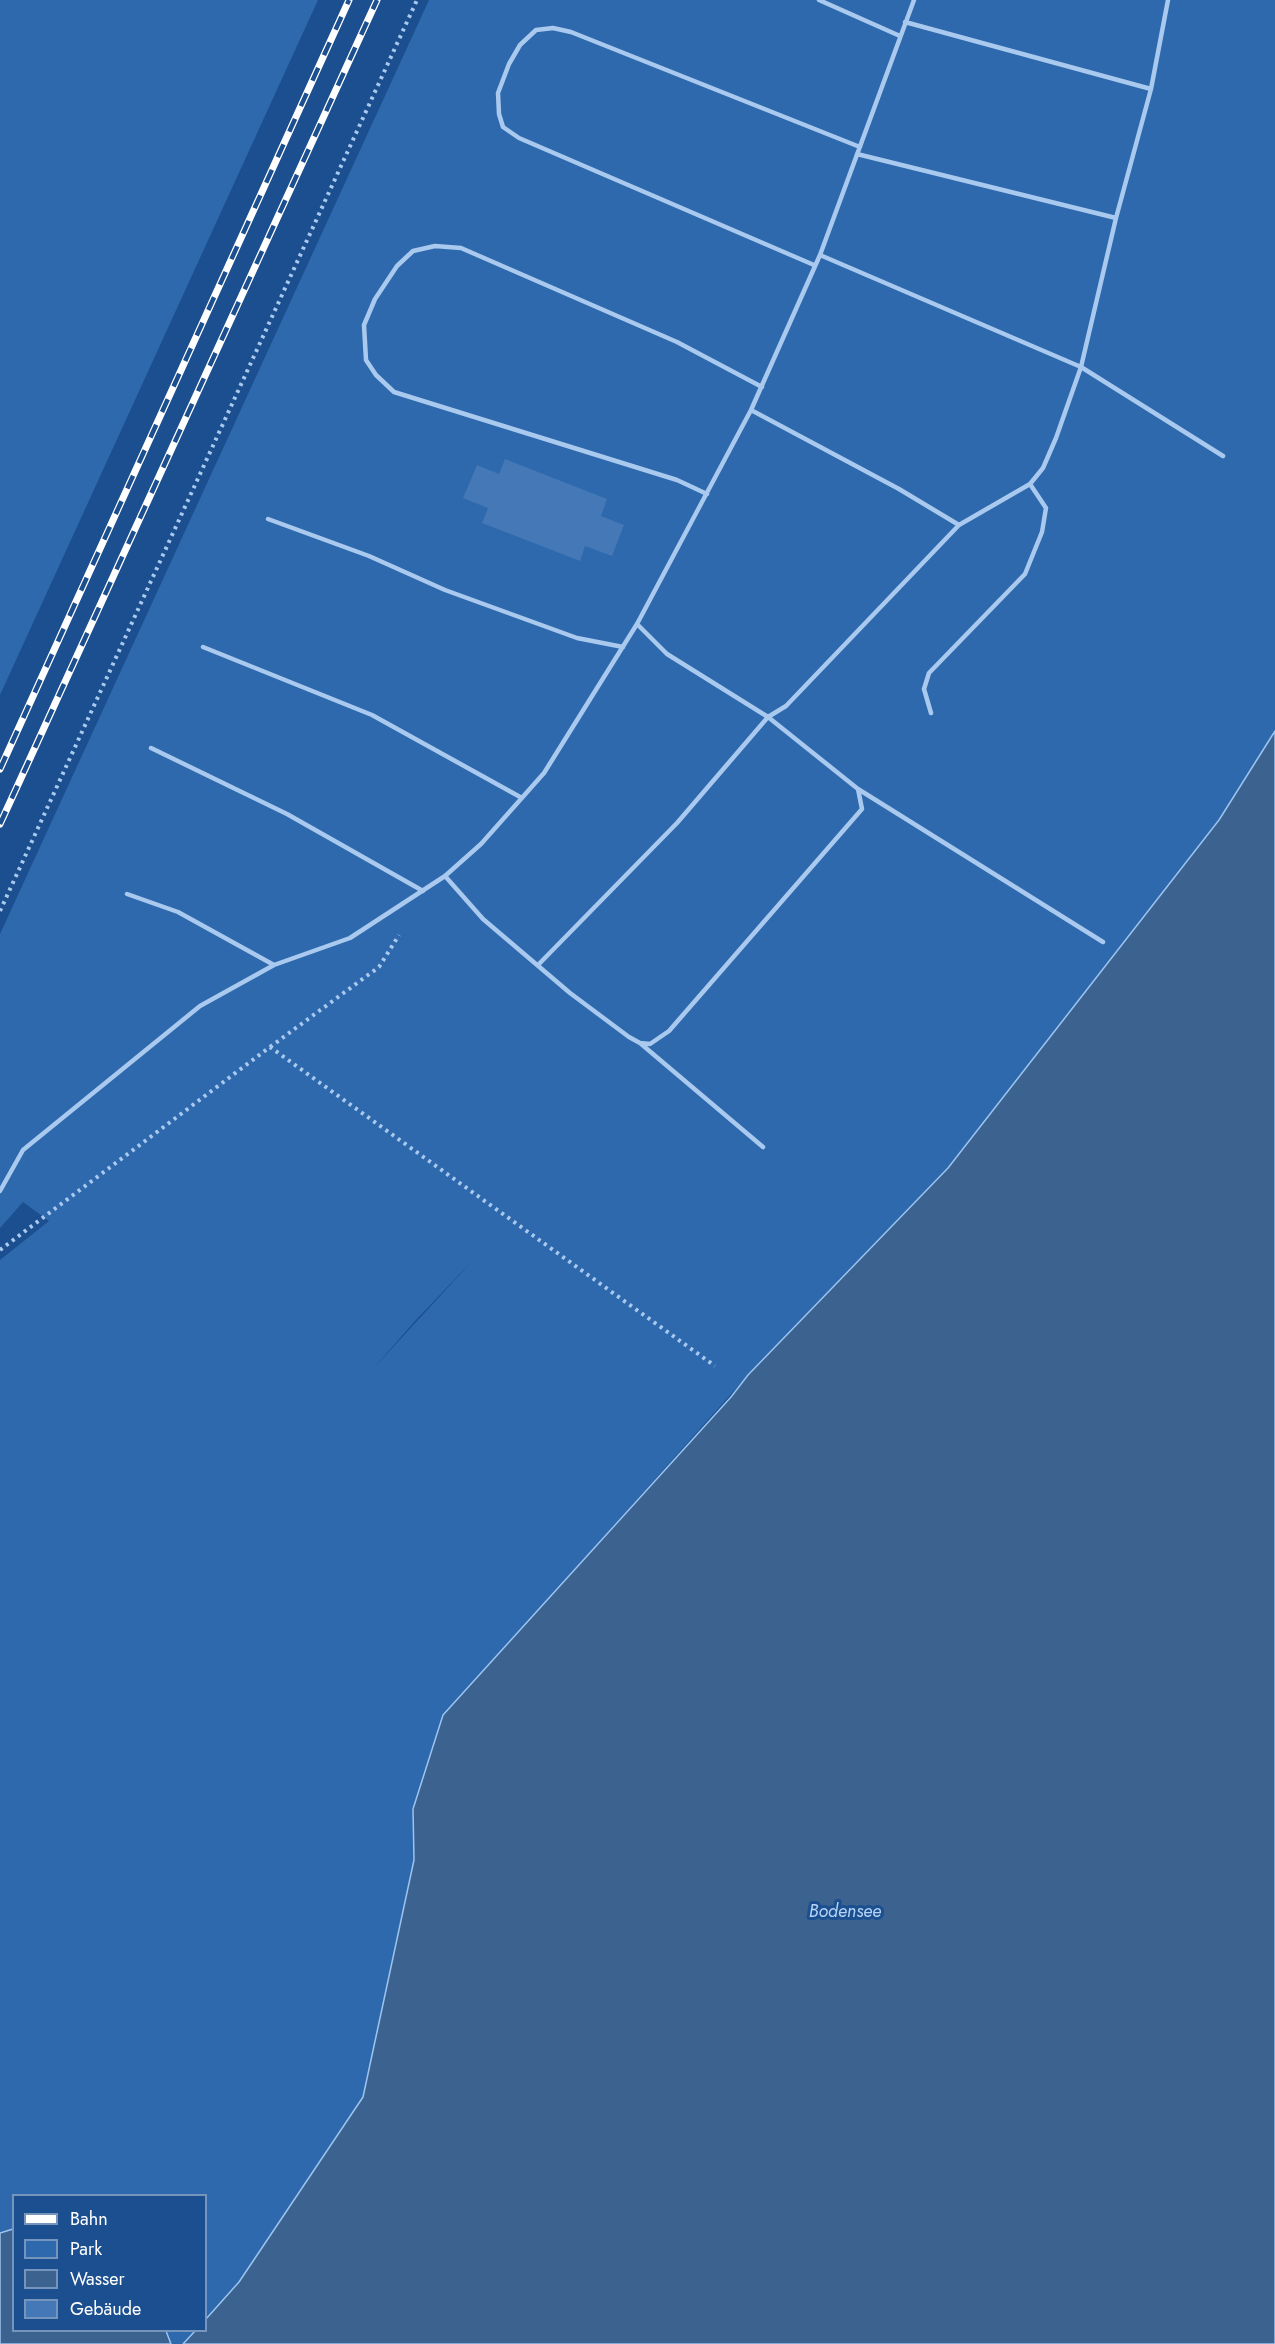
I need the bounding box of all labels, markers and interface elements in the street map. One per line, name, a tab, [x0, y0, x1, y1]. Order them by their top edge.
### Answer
water label: Bodensee	[809, 1902, 881, 1924]
legend	[12, 2194, 207, 2332]
text: Bahn	[70, 2206, 108, 2232]
text: Park	[70, 2236, 102, 2262]
text: Wasser	[70, 2266, 125, 2292]
text: Gebäude	[70, 2296, 141, 2322]

